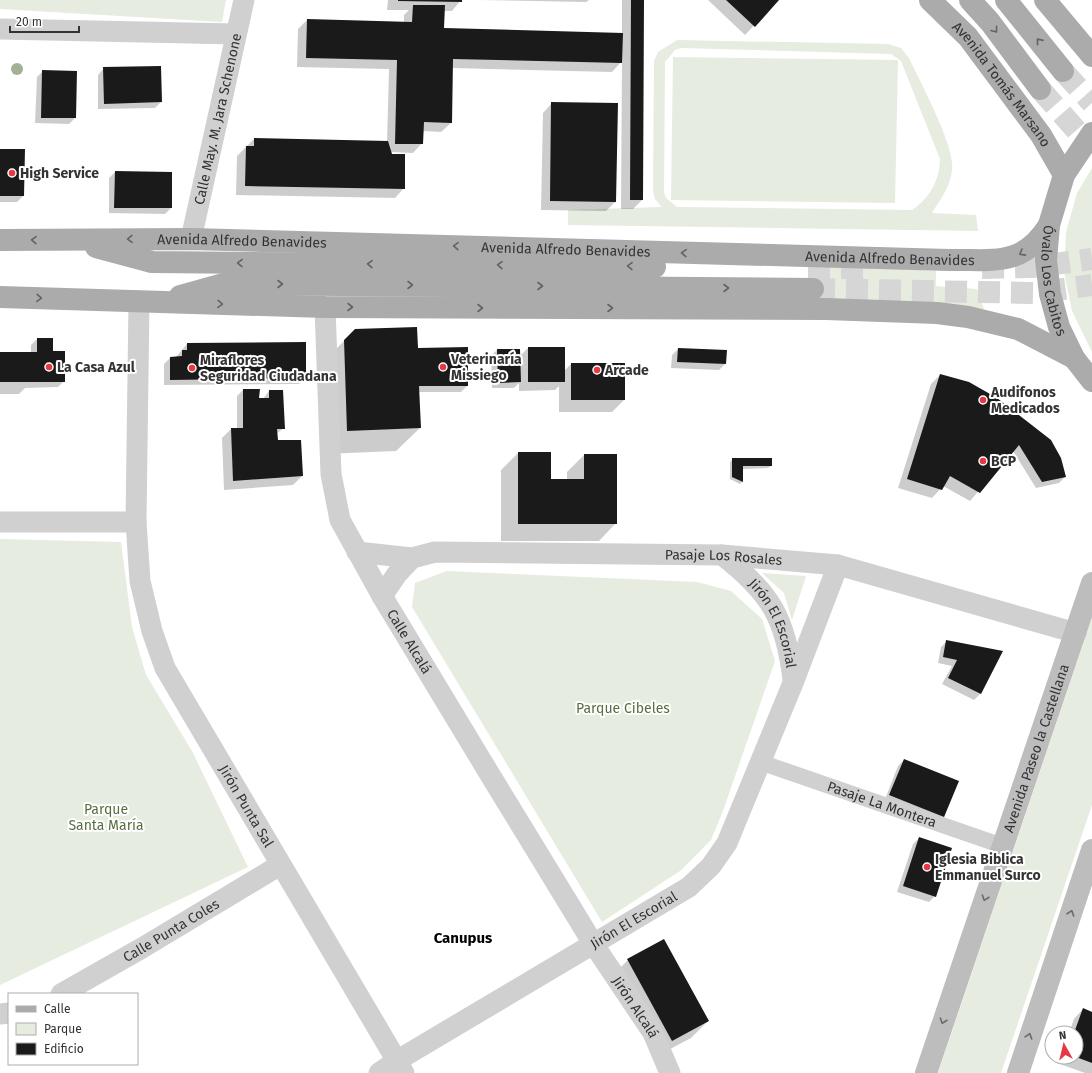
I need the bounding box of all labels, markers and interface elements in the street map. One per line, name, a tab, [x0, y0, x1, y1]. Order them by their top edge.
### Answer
scale bar	[10, 8, 79, 34]
text: 20 m	[16, 15, 42, 29]
street label: Avenida Tomás Marsano	[949, 18, 1054, 150]
one-way arrow	[990, 25, 997, 32]
street label: Calle May. M. Jara Schenone	[190, 32, 245, 206]
one-way arrow	[1037, 38, 1044, 45]
place label: High Service	[20, 165, 99, 182]
marker: High Service	[7, 168, 17, 178]
street label: Óvalo Los Cabitos	[1037, 225, 1071, 339]
street label: Avenida Alfredo Benavides	[157, 230, 327, 251]
one-way arrow	[127, 235, 133, 244]
one-way arrow	[31, 236, 37, 244]
street label: Avenida Alfredo Benavides	[481, 239, 651, 260]
one-way arrow	[453, 242, 459, 250]
one-way arrow	[681, 248, 687, 257]
street label: Avenida Alfredo Benavides	[805, 248, 975, 269]
one-way arrow	[1019, 248, 1026, 256]
one-way arrow	[237, 259, 243, 267]
one-way arrow	[367, 260, 373, 268]
one-way arrow	[497, 261, 503, 269]
one-way arrow	[627, 262, 633, 270]
one-way arrow	[277, 280, 283, 289]
one-way arrow	[407, 281, 413, 290]
one-way arrow	[537, 282, 543, 291]
one-way arrow	[723, 284, 729, 292]
one-way arrow	[36, 294, 42, 303]
one-way arrow	[217, 299, 223, 308]
one-way arrow	[347, 303, 353, 311]
one-way arrow	[477, 303, 483, 312]
one-way arrow	[607, 304, 613, 312]
place label: Veterinaría Missiego	[450, 351, 522, 384]
place label: Miraflores Seguridad Ciudadana	[200, 352, 337, 385]
place label: La Casa Azul	[57, 359, 136, 376]
marker: La Casa Azul	[44, 362, 54, 372]
marker: Veterinaría Missiego	[438, 362, 448, 372]
place label: Arcade	[604, 362, 649, 379]
marker: Miraflores Seguridad Ciudadana	[187, 363, 197, 373]
marker: Arcade	[592, 365, 602, 375]
place label: Audifonos Medicados	[990, 384, 1060, 417]
marker: Audifonos Medicados	[978, 395, 988, 405]
place label: BCP	[991, 453, 1017, 470]
marker: BCP	[978, 456, 988, 466]
street label: Pasaje Los Rosales	[665, 546, 783, 569]
street label: Jirón El Escorial	[745, 575, 800, 669]
street label: Calle Alcalá	[383, 606, 436, 677]
street label: Avenida Paseo la Castellana	[1000, 662, 1072, 834]
park label: Parque Cibeles	[576, 700, 670, 717]
street label: Jirón Punta Sal	[215, 762, 277, 850]
street label: Pasaje La Montera	[825, 777, 939, 831]
park label: Parque Santa María	[68, 801, 144, 834]
place label: Iglesia Biblica Emmanuel Surco	[935, 851, 1041, 884]
marker: Iglesia Biblica Emmanuel Surco	[922, 862, 932, 872]
street label: Jirón El Escorial	[587, 888, 680, 952]
street label: Calle Punta Coles	[120, 895, 223, 966]
one-way arrow	[982, 895, 990, 902]
one-way arrow	[1066, 909, 1074, 916]
district label: Canupus	[434, 929, 492, 947]
street label: Jirón Alcalá	[609, 973, 663, 1040]
legend	[8, 993, 138, 1065]
text: Calle	[44, 1002, 71, 1016]
one-way arrow	[940, 1018, 948, 1025]
text: Parque	[44, 1022, 82, 1036]
north arrow	[1044, 1025, 1084, 1065]
text: N	[1058, 1029, 1067, 1043]
one-way arrow	[1025, 1033, 1033, 1040]
text: Edificio	[44, 1042, 84, 1056]

